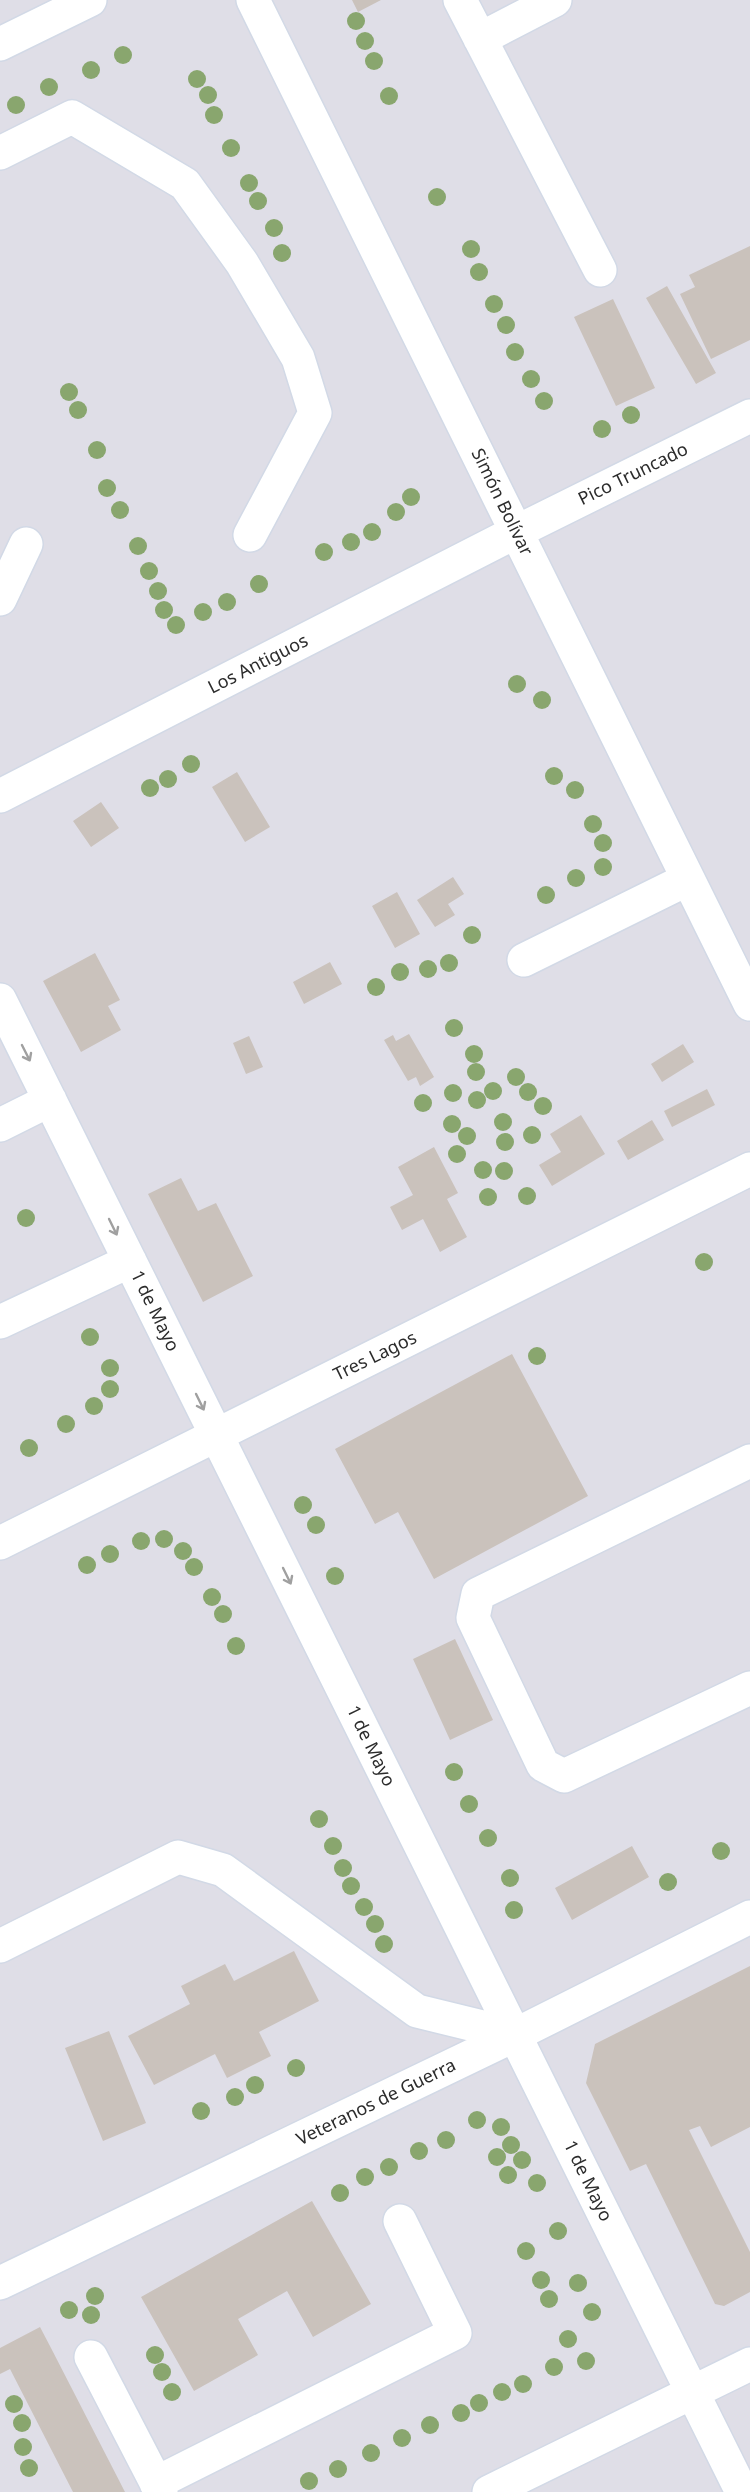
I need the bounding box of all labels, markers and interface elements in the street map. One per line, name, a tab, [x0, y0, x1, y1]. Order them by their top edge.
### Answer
street label: Pico Truncado	[574, 436, 691, 510]
street label: Simón Bolívar	[467, 444, 539, 560]
street label: Los Antiguos	[203, 628, 312, 699]
one-way arrow	[21, 1043, 33, 1061]
one-way arrow	[108, 1218, 120, 1236]
street label: 1 de Mayo	[126, 1266, 186, 1355]
street label: Tres Lagos	[329, 1325, 420, 1386]
one-way arrow	[195, 1392, 206, 1410]
one-way arrow	[282, 1567, 293, 1585]
street label: 1 de Mayo	[342, 1701, 402, 1790]
street label: Veteranos de Guerra	[292, 2052, 459, 2150]
street label: 1 de Mayo	[559, 2136, 619, 2225]

